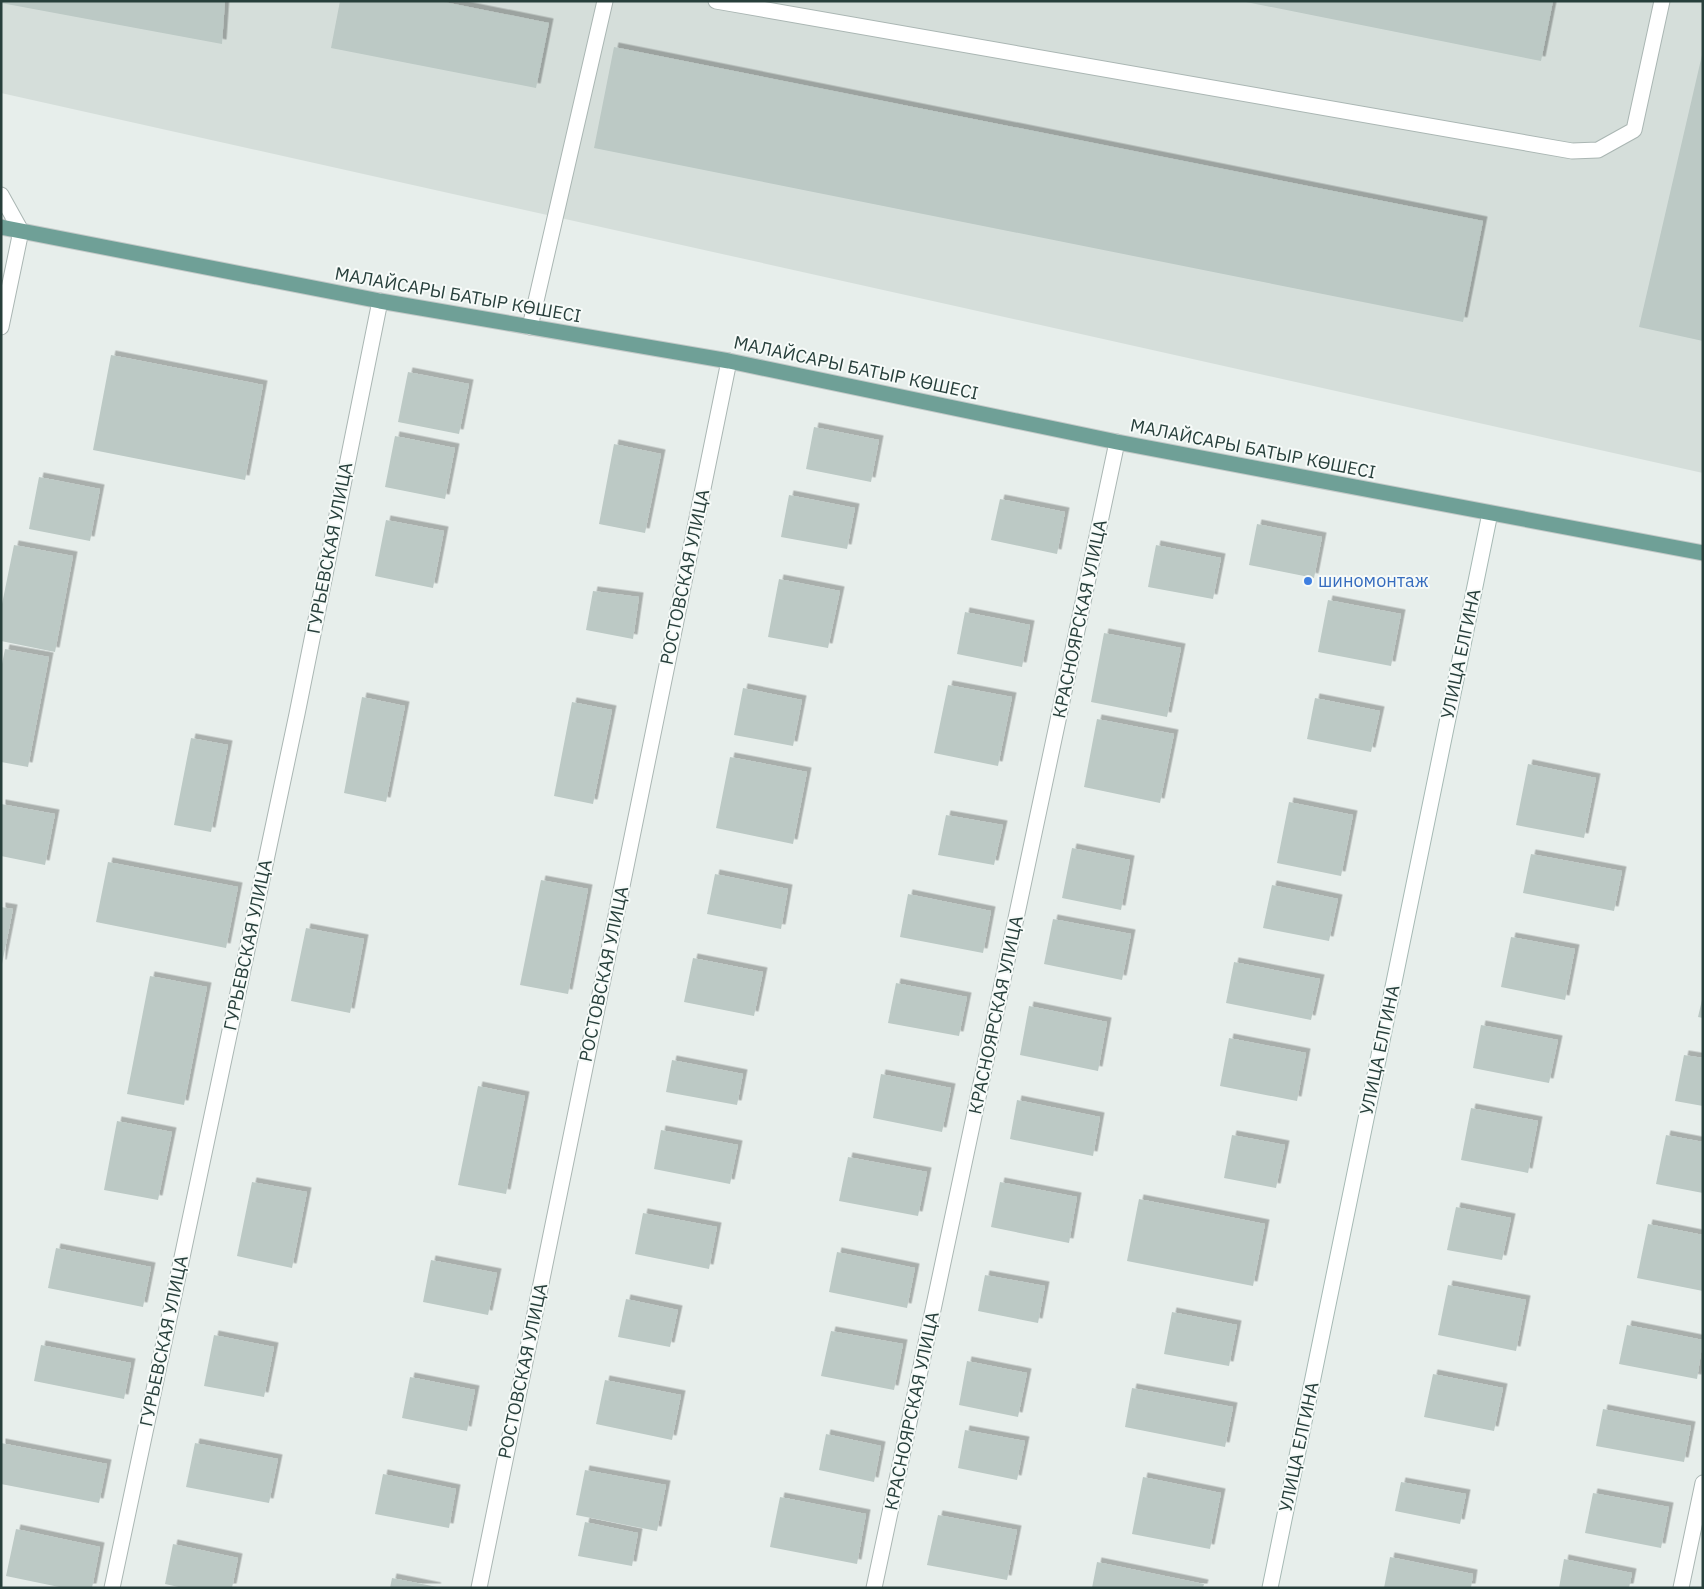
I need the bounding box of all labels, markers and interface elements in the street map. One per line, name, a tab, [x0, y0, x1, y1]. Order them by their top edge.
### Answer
street label: МАЛАЙСАРЫ БАТЫР КӨШЕСІ	[333, 262, 583, 328]
street label: МАЛАЙСАРЫ БАТЫР КӨШЕСІ	[732, 330, 981, 405]
street label: МАЛАЙСАРЫ БАТЫР КӨШЕСІ	[1128, 413, 1378, 484]
street label: ГУРЬЕВСКАЯ УЛИЦА	[302, 460, 358, 636]
street label: РОСТОВСКАЯ УЛИЦА	[655, 486, 714, 667]
street label: КРАСНОЯРСКАЯ УЛИЦА	[1047, 517, 1112, 720]
place label: шиномонтаж	[1318, 569, 1429, 592]
marker: шиномонтаж	[1302, 575, 1314, 587]
street label: УЛИЦА ЕЛГИНА	[1435, 586, 1486, 721]
street label: ГУРЬЕВСКАЯ УЛИЦА	[218, 857, 277, 1033]
street label: РОСТОВСКАЯ УЛИЦА	[574, 883, 633, 1064]
street label: КРАСНОЯРСКАЯ УЛИЦА	[963, 913, 1028, 1116]
street label: УЛИЦА ЕЛГИНА	[1354, 982, 1405, 1117]
street label: ГУРЬЕВСКАЯ УЛИЦА	[134, 1253, 193, 1429]
street label: РОСТОВСКАЯ УЛИЦА	[493, 1280, 552, 1461]
street label: КРАСНОЯРСКАЯ УЛИЦА	[879, 1309, 944, 1512]
street label: УЛИЦА ЕЛГИНА	[1273, 1379, 1324, 1514]

